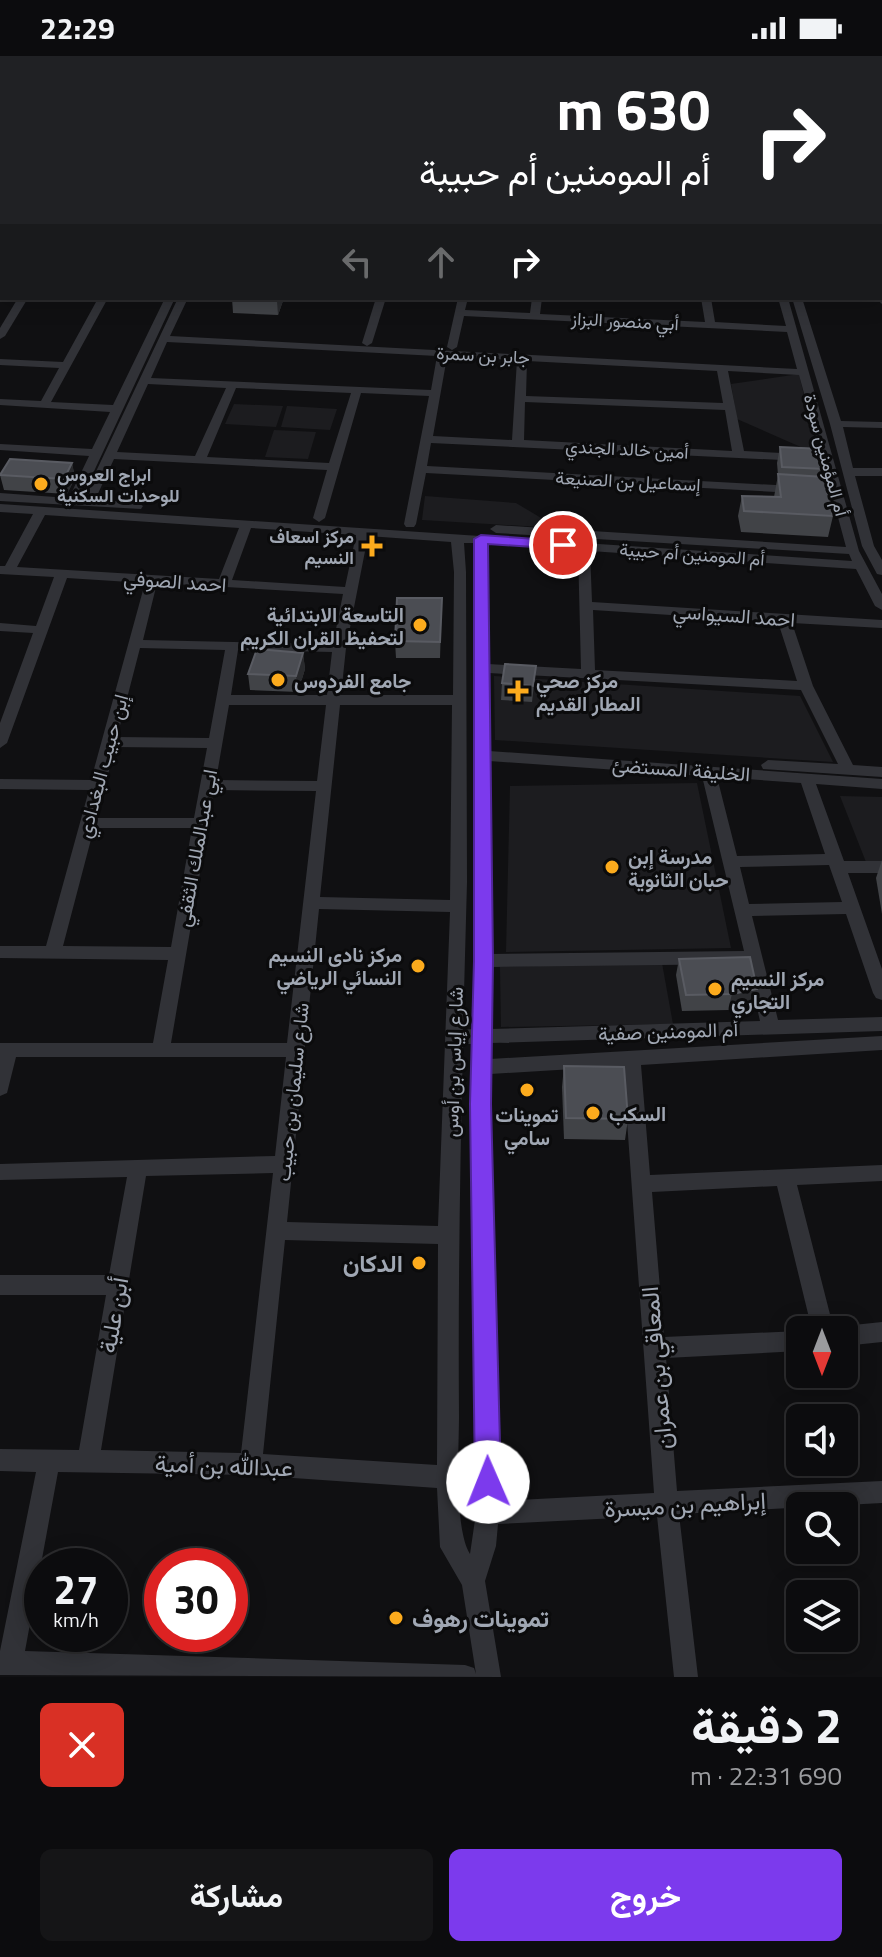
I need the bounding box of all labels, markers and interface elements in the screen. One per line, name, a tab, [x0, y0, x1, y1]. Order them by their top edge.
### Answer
text: 22:29	[40, 5, 115, 51]
text: 630 m	[557, 67, 710, 152]
icon: right	[738, 88, 842, 192]
text: أم المومنين أم حبيبة	[419, 144, 710, 199]
icon: left	[335, 240, 379, 284]
icon: ahead	[419, 240, 463, 284]
icon: right	[503, 240, 547, 284]
street label: أبي منصور البزاز	[569, 305, 679, 339]
street label: جابر بن سمرة	[436, 339, 530, 371]
street label: أم المؤمنين سودة	[797, 391, 855, 519]
street label: أمين خالد الجندي	[565, 432, 689, 468]
place label: ابراج العروس للوحدات السكنية	[57, 461, 180, 509]
street label: إسماعيل بن الصنيعة	[555, 464, 701, 498]
marker: ابراج العروس للوحدات السكنية	[32, 475, 50, 493]
pin	[529, 511, 597, 579]
place label: مركز اسعاف النسيم	[269, 523, 354, 571]
icon: arrive	[541, 523, 585, 567]
marker: مركز اسعاف النسيم	[361, 535, 383, 557]
street label: أم المومنين أم حبيبة	[618, 535, 766, 573]
street label: احمد الصوفي	[122, 562, 228, 602]
street label: احمد السيواسي	[672, 595, 796, 637]
place label: التاسعة الابتدائية لتحفيظ القران الكريم	[240, 599, 404, 653]
marker: التاسعة الابتدائية لتحفيظ القران الكريم	[411, 616, 429, 634]
place label: جامع الفردوس	[294, 665, 411, 696]
place label: مركز صحي المطار القديم	[536, 665, 641, 719]
marker: جامع الفردوس	[269, 671, 287, 689]
marker: مركز صحي المطار القديم	[507, 680, 529, 702]
street label: إبن حبيب البغدادي	[68, 690, 138, 842]
street label: الخليفة المستضئ	[611, 749, 751, 789]
street label: ابي عبدالملك الثقفي	[167, 767, 227, 930]
place label: مدرسة إبن حبان الثانوية	[628, 841, 729, 895]
marker: مدرسة إبن حبان الثانوية	[603, 858, 621, 876]
place label: مركز نادي النسيم النسائي الرياضي	[269, 939, 402, 995]
marker: مركز نادي النسيم النسائي الرياضي	[409, 957, 427, 975]
place label: مركز النسيم التجاري	[731, 963, 824, 1019]
marker: مركز النسيم التجاري	[706, 980, 724, 998]
street label: شارع إياس بن أوس	[435, 986, 471, 1138]
street label: شارع سليمان بن حبيب	[267, 1001, 317, 1183]
street label: أم المومنين صفية	[597, 1013, 739, 1049]
marker: تموينات سامي	[518, 1081, 536, 1099]
place label: السكب	[609, 1098, 666, 1129]
place label: تموينات سامي	[495, 1099, 559, 1155]
marker: السكب	[584, 1104, 602, 1122]
place label: الدكان	[343, 1245, 403, 1281]
marker: الدكان	[410, 1254, 428, 1272]
street label: أبن علية	[89, 1274, 137, 1356]
street label: المعاقي بن عمران	[631, 1285, 683, 1451]
north arrow	[786, 1316, 858, 1388]
map controls	[786, 1316, 858, 1652]
button: sound	[786, 1404, 858, 1476]
position arrow	[446, 1440, 530, 1524]
street label: عبدالله بن أمية	[154, 1445, 294, 1485]
street label: إبراهيم بن ميسرة	[603, 1482, 767, 1526]
button: search	[786, 1492, 858, 1564]
speed limit sign: 30	[144, 1548, 248, 1652]
text: 27	[54, 1559, 98, 1620]
button: layers	[786, 1580, 858, 1652]
place label: تموينات رهوف	[412, 1600, 549, 1636]
text: km/h	[53, 1604, 99, 1635]
marker: تموينات رهوف	[387, 1609, 405, 1627]
text: 2 دقيقة	[691, 1689, 842, 1762]
button: close	[40, 1703, 124, 1787]
text: 690 m · 22:31	[690, 1756, 842, 1795]
button: مشاركة	[40, 1849, 433, 1941]
button: خروج	[449, 1849, 842, 1941]

